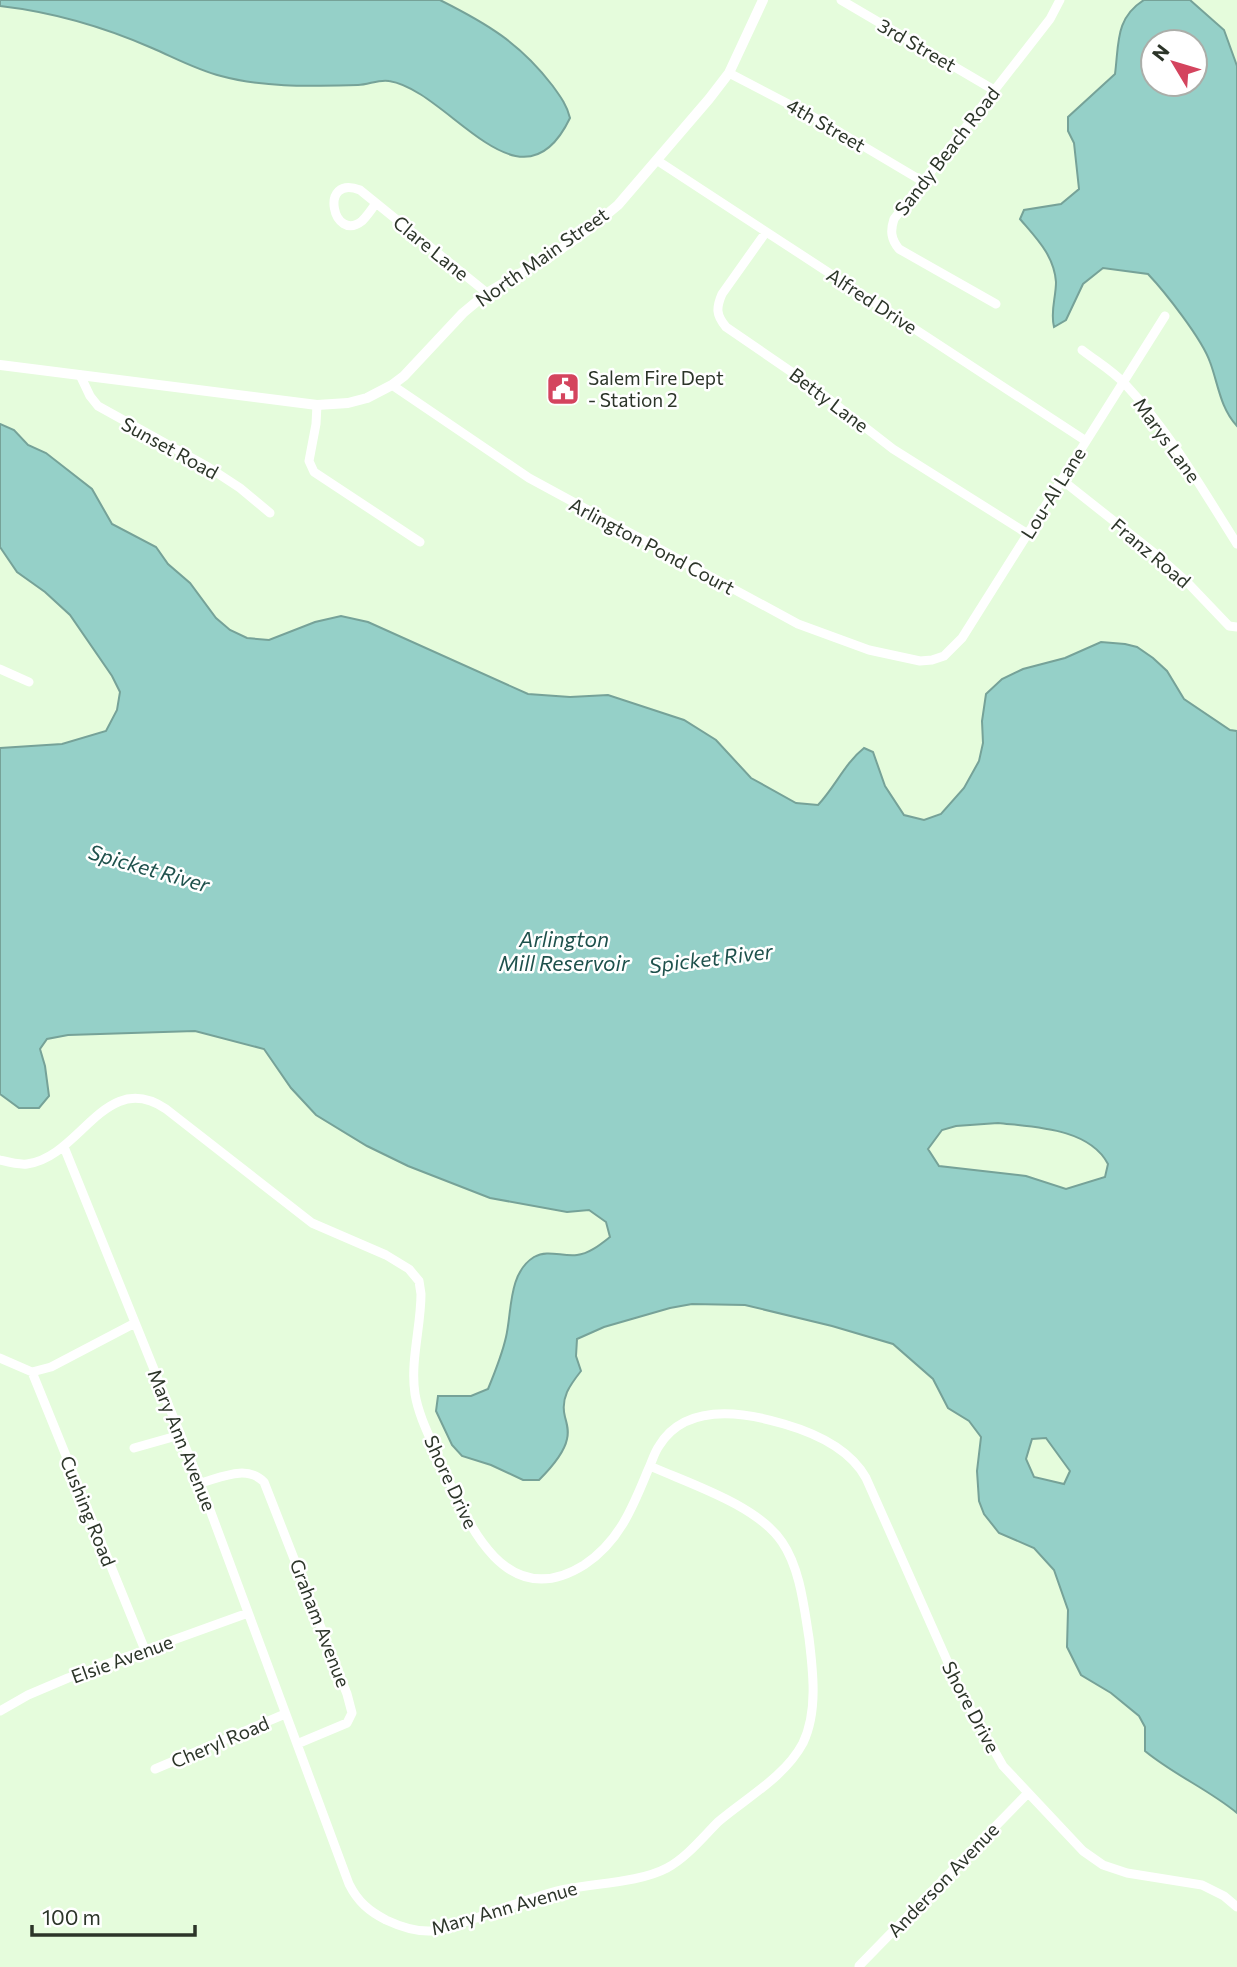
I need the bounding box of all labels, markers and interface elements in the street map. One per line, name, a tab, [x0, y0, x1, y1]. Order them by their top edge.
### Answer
street label: 3rd Street	[874, 13, 961, 76]
north arrow	[1139, 28, 1209, 98]
text: N	[1147, 40, 1174, 65]
street label: Sandy Beach Road	[889, 82, 1004, 220]
street label: 4th Street	[783, 93, 870, 156]
street label: North Main Street	[471, 202, 613, 311]
street label: Clare Lane	[389, 210, 474, 285]
street label: Alfred Drive	[823, 263, 922, 338]
street label: Betty Lane	[785, 362, 873, 437]
place label: Salem Fire Dept - Station 2	[588, 366, 724, 411]
public building icon: Salem Fire Dept - Station 2	[544, 370, 582, 408]
street label: Marys Lane	[1129, 393, 1206, 487]
street label: Sunset Road	[118, 412, 223, 484]
street label: Lou-Al Lane	[1015, 443, 1090, 543]
street label: Arlington Pond Court	[566, 492, 739, 599]
street label: Franz Road	[1107, 513, 1196, 592]
water label: Spicket River	[86, 838, 213, 897]
water label: Arlington Mill Reservoir	[499, 926, 630, 975]
water label: Spicket River	[648, 937, 775, 978]
street label: Mary Ann Avenue	[144, 1366, 221, 1514]
street label: Shore Drive	[420, 1432, 483, 1532]
street label: Cushing Road	[56, 1452, 121, 1569]
street label: Graham Avenue	[285, 1555, 356, 1690]
street label: Elsie Avenue	[68, 1629, 176, 1688]
street label: Shore Drive	[938, 1657, 1005, 1756]
street label: Cheryl Road	[167, 1711, 272, 1772]
street label: Anderson Avenue	[882, 1818, 1003, 1942]
street label: Mary Ann Avenue	[428, 1876, 580, 1939]
scale bar	[32, 1894, 194, 1938]
text: 100 m	[42, 1904, 101, 1929]

